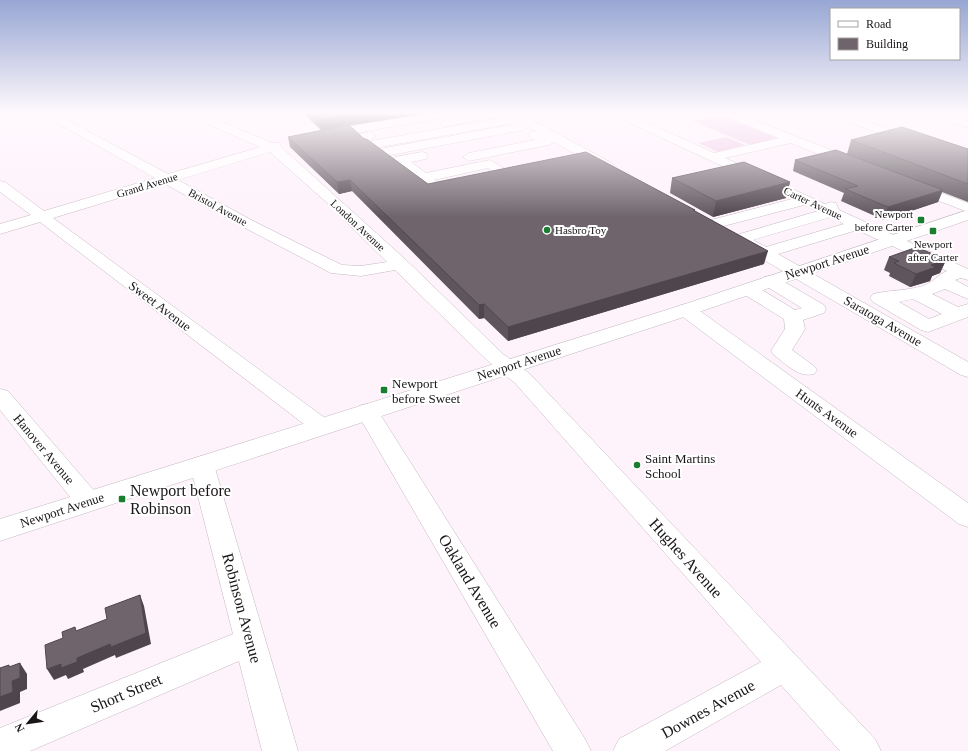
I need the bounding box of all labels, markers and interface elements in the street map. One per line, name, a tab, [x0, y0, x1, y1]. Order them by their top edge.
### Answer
legend	[830, 8, 960, 60]
text: Road	[866, 17, 891, 31]
text: Building	[866, 37, 908, 51]
street label: Grand Avenue	[115, 170, 179, 200]
street label: Carter Avenue	[782, 184, 844, 222]
street label: Bristol Avenue	[186, 186, 250, 228]
street label: London Avenue	[328, 197, 388, 253]
place label: Newport before Carter	[855, 208, 913, 233]
marker: Newport before Carter	[916, 215, 926, 225]
place label: Hasbro Toy	[555, 224, 607, 236]
marker: Hasbro Toy	[542, 225, 552, 235]
marker: Newport after Carter	[928, 226, 938, 236]
place label: Newport after Carter	[908, 238, 959, 263]
street label: Newport Avenue	[783, 241, 871, 283]
street label: Sweet Avenue	[126, 278, 194, 334]
street label: Saratoga Avenue	[841, 293, 925, 349]
street label: Newport Avenue	[475, 342, 563, 384]
place label: Newport before Sweet	[392, 376, 461, 406]
marker: Newport before Sweet	[379, 385, 389, 395]
street label: Hunts Avenue	[793, 385, 861, 441]
street label: Hanover Avenue	[10, 411, 78, 487]
place label: Saint Martins School	[645, 451, 715, 481]
marker: Saint Martins School	[632, 460, 642, 470]
place label: Newport before Robinson	[130, 482, 231, 517]
street label: Newport Avenue	[18, 489, 106, 531]
marker: Newport before Robinson	[117, 494, 127, 504]
street label: Hughes Avenue	[645, 515, 726, 602]
street label: Oakland Avenue	[435, 531, 505, 631]
street label: Robinson Avenue	[219, 551, 265, 665]
street label: Short Street	[88, 670, 165, 716]
street label: Downes Avenue	[658, 676, 758, 742]
north arrow	[8, 703, 48, 743]
text: N	[12, 721, 26, 734]

